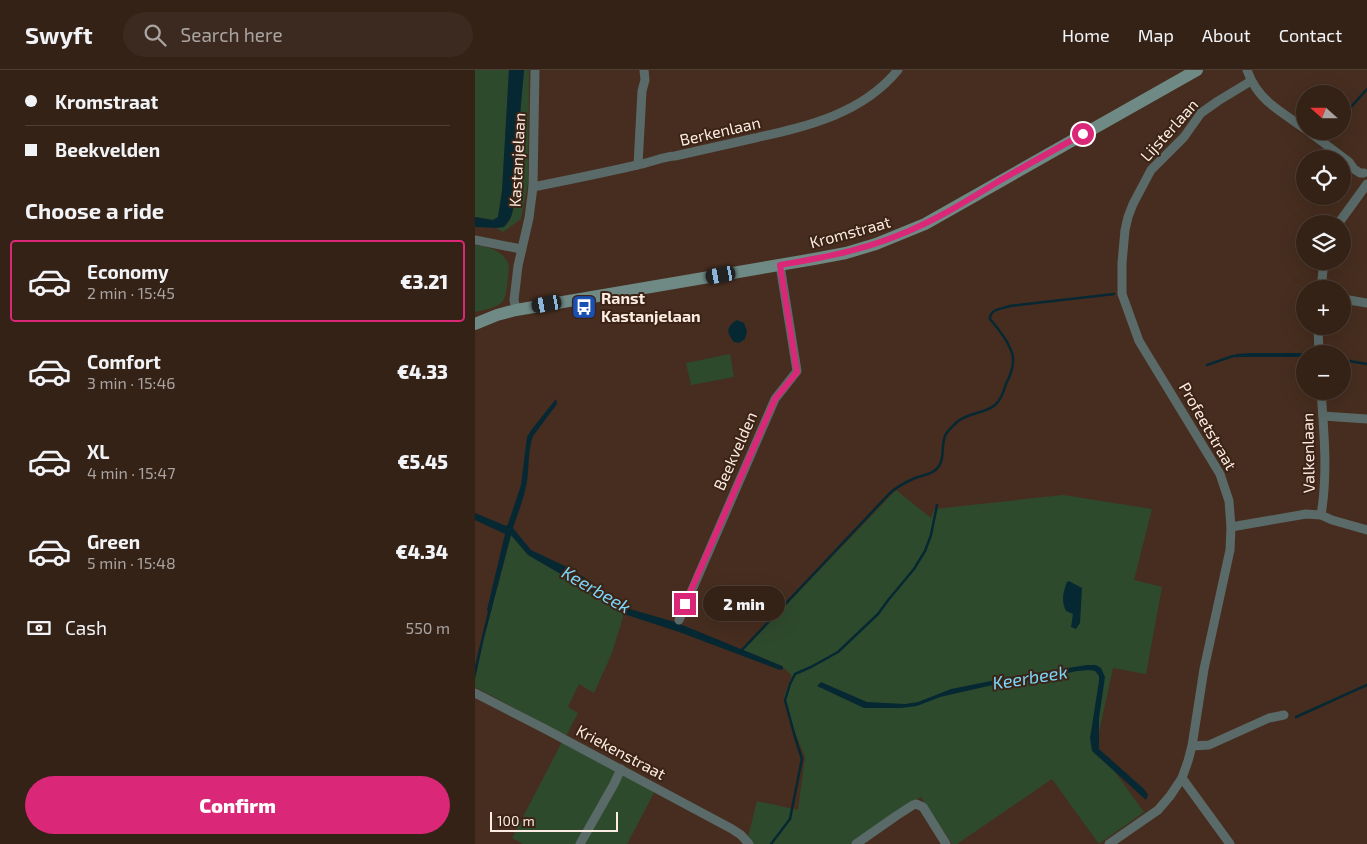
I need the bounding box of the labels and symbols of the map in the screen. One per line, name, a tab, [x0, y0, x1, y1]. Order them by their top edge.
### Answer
north arrow	[1296, 85, 1351, 140]
street label: Lijsterlaan	[1136, 95, 1202, 165]
street label: Kastanjelaan	[505, 112, 529, 208]
street label: Berkenlaan	[678, 112, 762, 149]
route start	[1072, 123, 1094, 145]
street label: Kromstraat	[807, 212, 892, 251]
car	[704, 265, 737, 285]
place label: Ranst Kastanjelaan	[601, 288, 701, 325]
car	[530, 294, 563, 314]
bus stop icon: Ranst Kastanjelaan	[571, 294, 597, 320]
street label: Profeetstraat	[1176, 378, 1241, 473]
street label: Beekvelden	[709, 409, 760, 493]
street label: Valkenlaan	[1297, 413, 1318, 493]
water label: Keerbeek	[558, 561, 635, 618]
callout: 2 min	[703, 586, 785, 622]
route end	[674, 593, 696, 615]
water label: Keerbeek	[991, 660, 1069, 694]
street label: Kriekenstraat	[573, 720, 669, 783]
scale bar	[490, 809, 617, 832]

